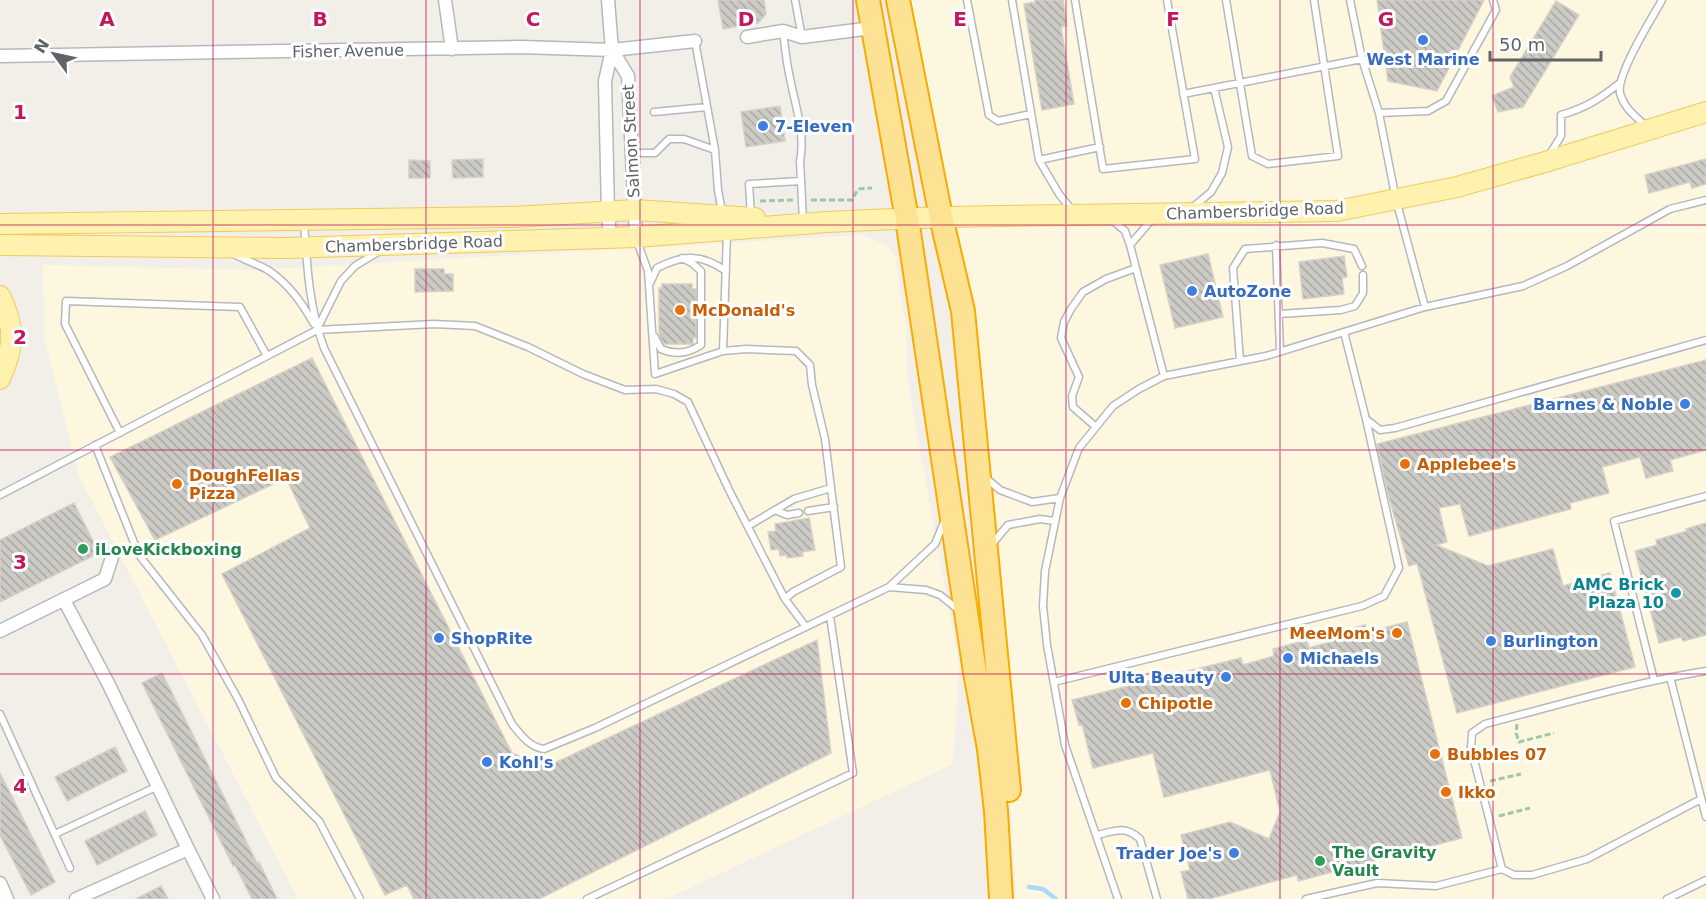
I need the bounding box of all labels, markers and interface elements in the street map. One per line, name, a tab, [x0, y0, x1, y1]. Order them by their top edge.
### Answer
text: A	[99, 7, 115, 31]
text: B	[312, 7, 328, 31]
text: C	[526, 7, 540, 31]
text: D	[738, 7, 754, 31]
text: E	[953, 7, 967, 31]
text: F	[1166, 7, 1180, 31]
text: G	[1378, 7, 1394, 31]
north arrow	[24, 24, 84, 84]
scale bar	[1490, 24, 1601, 62]
marker: West Marine	[1416, 33, 1430, 47]
text: 50 m	[1499, 34, 1545, 55]
text: N	[30, 35, 53, 57]
street label: Fisher Avenue	[292, 41, 404, 61]
place label: West Marine	[1366, 50, 1480, 69]
street label: Salmon Street	[619, 84, 643, 198]
text: 1	[13, 100, 27, 124]
place label: 7-Eleven	[775, 117, 853, 136]
marker: 7-Eleven	[756, 119, 770, 133]
street label: Chambersbridge Road	[1166, 198, 1344, 224]
street label: Chambersbridge Road	[325, 231, 503, 257]
place label: AutoZone	[1204, 282, 1291, 301]
marker: AutoZone	[1185, 284, 1199, 298]
place label: McDonald's	[692, 301, 795, 320]
marker: McDonald's	[673, 303, 687, 317]
text: 2	[13, 325, 27, 349]
place label: Barnes & Noble	[1533, 395, 1673, 414]
marker: Barnes & Noble	[1678, 397, 1692, 411]
place label: Applebee's	[1417, 455, 1516, 474]
marker: Applebee's	[1398, 457, 1412, 471]
place label: DoughFellas Pizza	[189, 466, 300, 503]
marker: DoughFellas Pizza	[170, 477, 184, 491]
place label: iLoveKickboxing	[95, 540, 242, 559]
marker: iLoveKickboxing	[76, 542, 90, 556]
text: 3	[13, 550, 27, 574]
place label: AMC Brick Plaza 10	[1573, 575, 1664, 612]
marker: AMC Brick Plaza 10	[1669, 586, 1683, 600]
place label: MeeMom's	[1289, 624, 1385, 643]
marker: MeeMom's	[1390, 626, 1404, 640]
place label: ShopRite	[451, 629, 533, 648]
marker: ShopRite	[432, 631, 446, 645]
place label: Burlington	[1503, 632, 1598, 651]
marker: Burlington	[1484, 634, 1498, 648]
place label: Michaels	[1300, 649, 1379, 668]
marker: Michaels	[1281, 651, 1295, 665]
place label: Ulta Beauty	[1108, 668, 1215, 687]
marker: Ulta Beauty	[1219, 670, 1233, 684]
place label: Chipotle	[1138, 694, 1213, 713]
marker: Chipotle	[1119, 696, 1133, 710]
place label: Bubbles 07	[1447, 745, 1547, 764]
marker: Bubbles 07	[1428, 747, 1442, 761]
place label: Kohl's	[499, 753, 553, 772]
marker: Kohl's	[480, 755, 494, 769]
text: 4	[13, 774, 27, 798]
place label: Ikko	[1458, 783, 1496, 802]
marker: Ikko	[1439, 785, 1453, 799]
place label: The Gravity Vault	[1332, 843, 1437, 880]
place label: Trader Joe's	[1116, 844, 1222, 863]
marker: Trader Joe's	[1227, 846, 1241, 860]
marker: The Gravity Vault	[1313, 854, 1327, 868]

